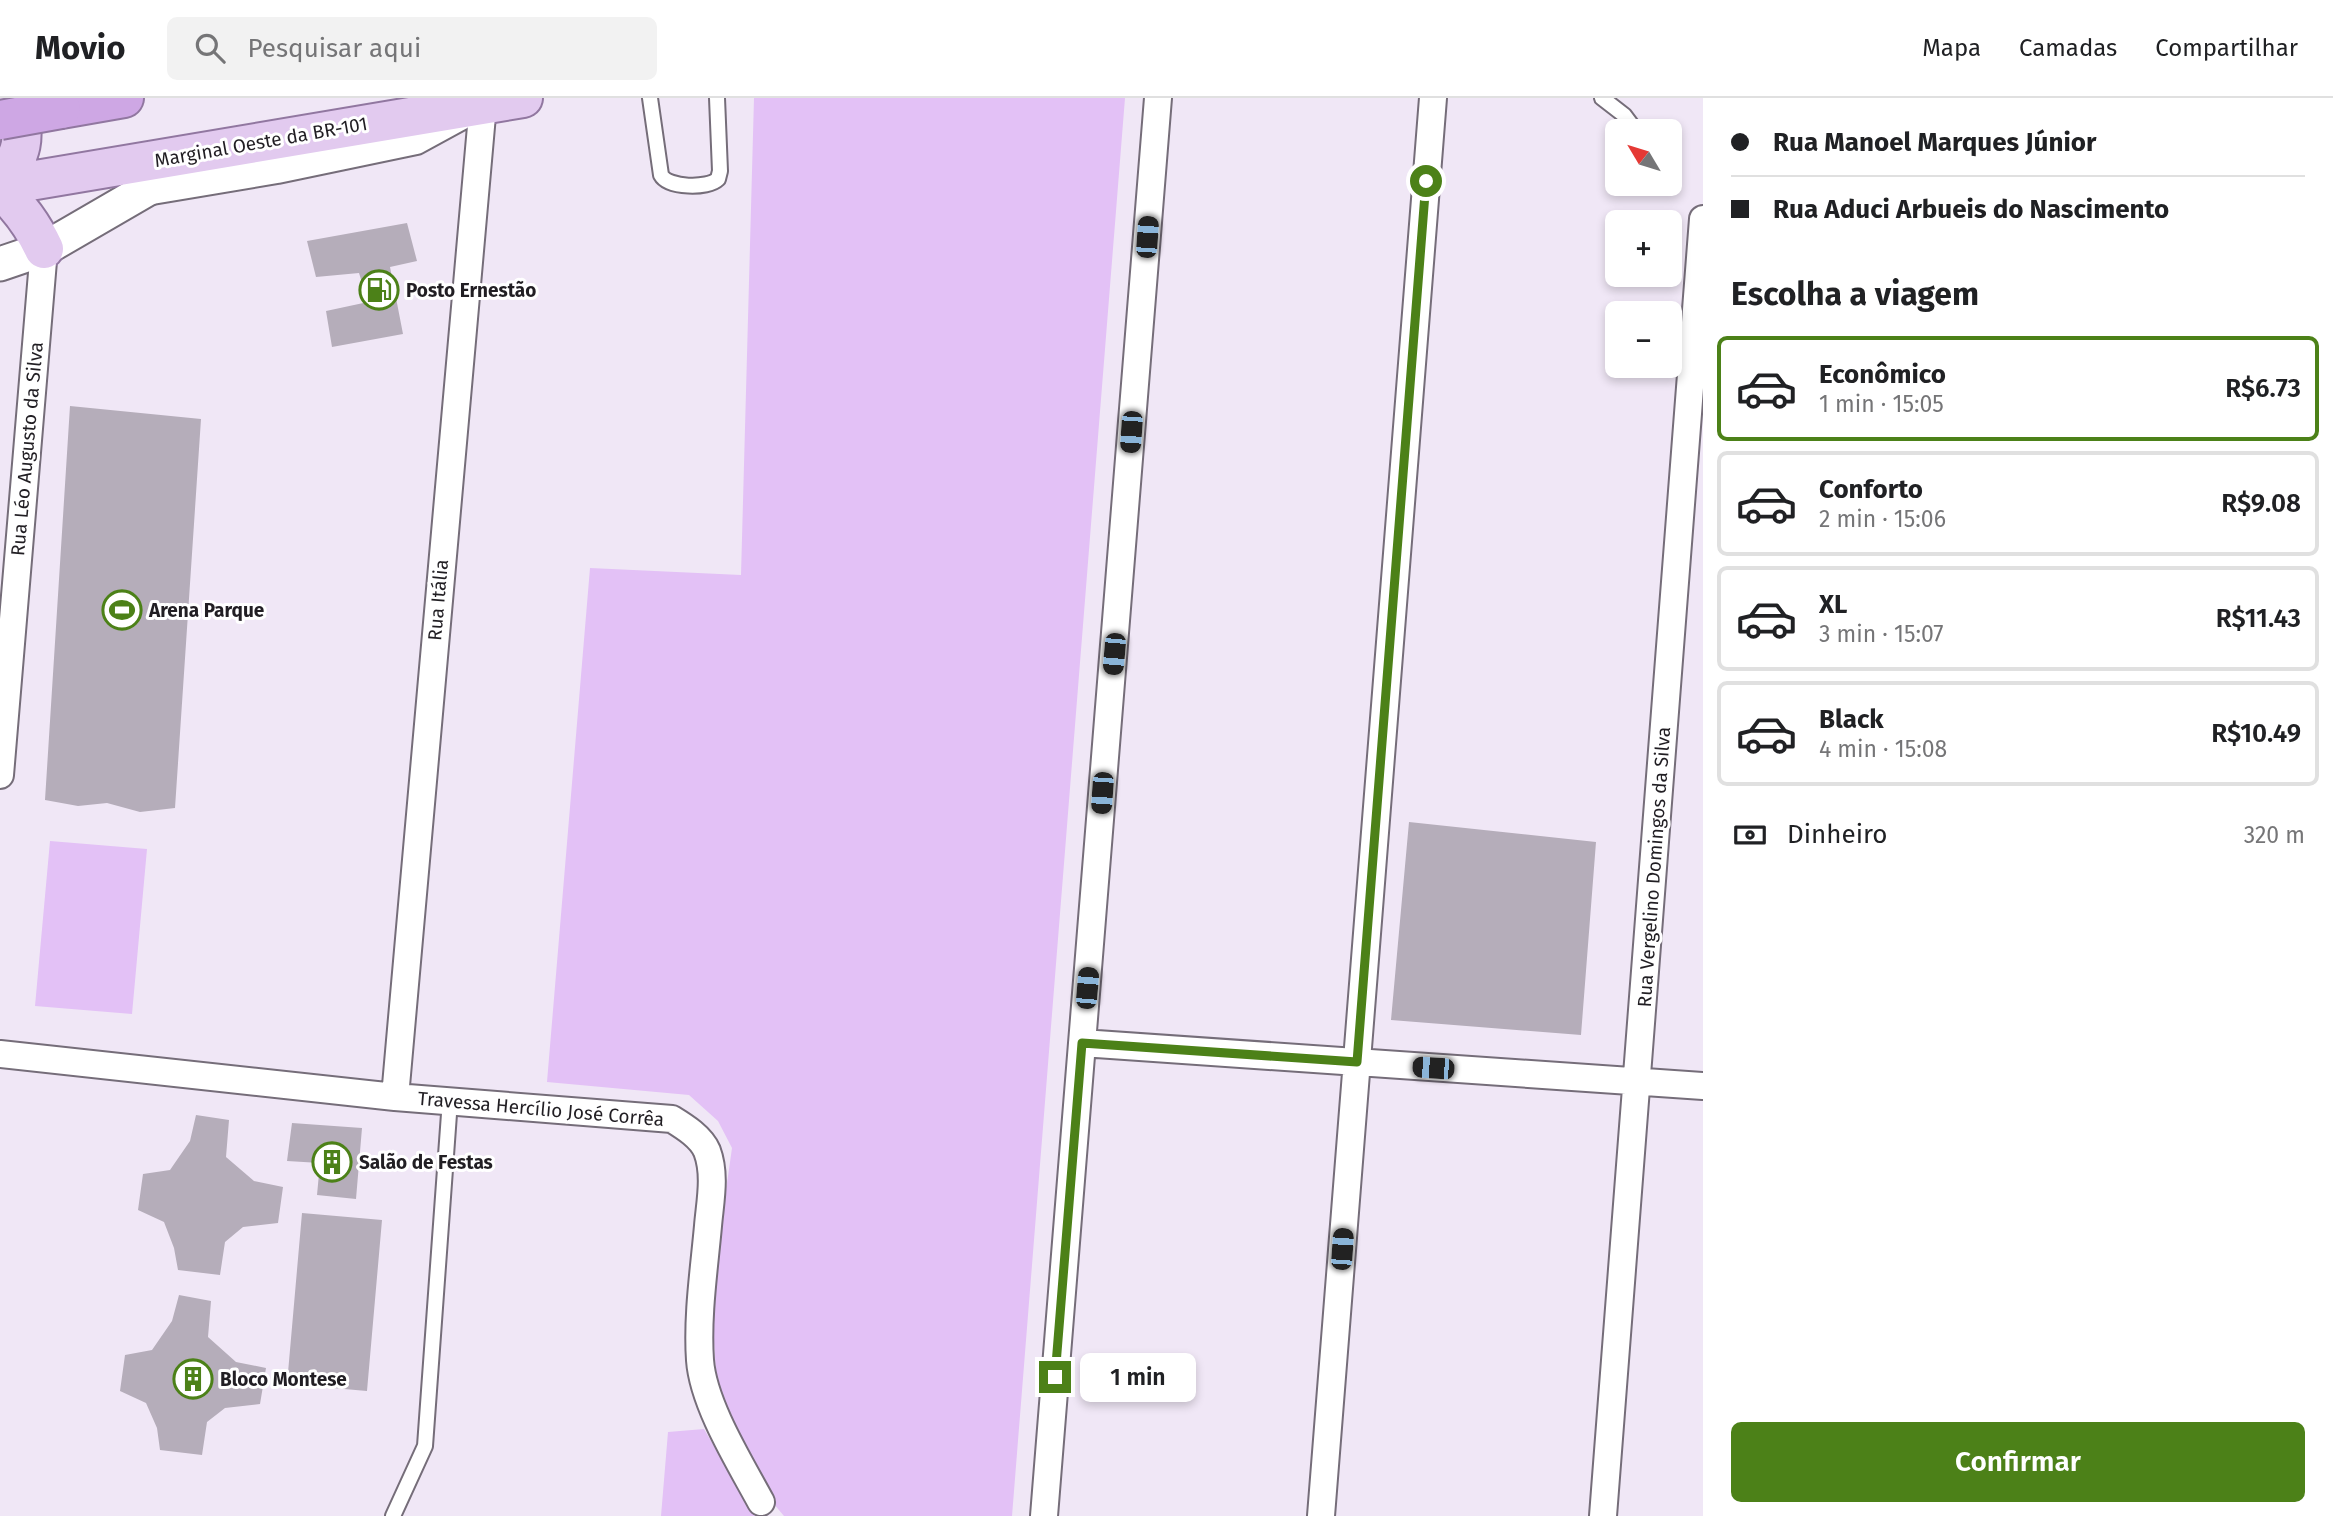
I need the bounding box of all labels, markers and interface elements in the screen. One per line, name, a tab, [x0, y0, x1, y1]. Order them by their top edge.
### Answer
search box	[167, 17, 657, 80]
text: Movio	[35, 28, 125, 68]
icon: search	[191, 29, 229, 67]
text: Pesquisar aqui	[247, 33, 421, 64]
text: Mapa	[1922, 34, 1981, 62]
text: Camadas	[2019, 34, 2117, 62]
text: Compartilhar	[2155, 34, 2298, 62]
street label: Marginal Oeste da BR-101	[153, 112, 369, 172]
north arrow	[1605, 119, 1682, 196]
map controls	[1605, 119, 1682, 378]
text: Rua Manoel Marques Júnior	[1773, 127, 2096, 158]
route start	[1410, 165, 1442, 197]
text: Rua Aduci Arbueis do Nascimento	[1773, 194, 2169, 225]
button: +	[1605, 210, 1682, 287]
car	[1136, 215, 1159, 259]
fuel station icon: Posto Ernestão	[358, 269, 400, 311]
text: Escolha a viagem	[1731, 275, 1979, 313]
place label: Posto Ernestão	[406, 279, 536, 302]
button: −	[1605, 301, 1682, 378]
street label: Rua Léo Augusto da Silva	[6, 341, 48, 557]
icon: car	[1735, 357, 1798, 420]
text: Econômico	[1819, 359, 1946, 390]
text: R$6.73	[2225, 373, 2301, 404]
text: 1 min · 15:05	[1819, 390, 1944, 418]
car	[1120, 410, 1143, 454]
icon: car	[1735, 472, 1798, 535]
text: Conforto	[1819, 474, 1923, 505]
text: R$9.08	[2221, 488, 2301, 519]
text: 2 min · 15:06	[1819, 505, 1946, 533]
street label: Rua Itália	[423, 558, 453, 642]
icon: car	[1735, 587, 1798, 650]
sports icon: Arena Parque	[101, 589, 143, 631]
text: XL	[1819, 589, 1847, 620]
place label: Arena Parque	[148, 599, 264, 622]
text: R$11.43	[2216, 603, 2301, 634]
text: 3 min · 15:07	[1819, 620, 1944, 648]
car	[1102, 632, 1127, 676]
icon: car	[1735, 702, 1798, 765]
text: Black	[1819, 704, 1884, 735]
text: R$10.49	[2211, 718, 2301, 749]
street label: Rua Vergelino Domingos da Silva	[1633, 726, 1675, 1008]
text: 4 min · 15:08	[1819, 735, 1947, 763]
car	[1091, 771, 1114, 815]
icon: cash	[1731, 816, 1769, 854]
text: Dinheiro	[1787, 819, 1888, 850]
text: 320 m	[2244, 821, 2305, 849]
car	[1075, 966, 1100, 1010]
car	[1412, 1056, 1455, 1080]
street label: Travessa Hercílio José Corrêa	[417, 1087, 665, 1131]
building icon: Salão de Festas	[311, 1141, 353, 1183]
place label: Salão de Festas	[359, 1151, 493, 1174]
car	[1331, 1227, 1354, 1271]
callout: 1 min	[1080, 1352, 1195, 1402]
building icon: Bloco Montese	[172, 1358, 214, 1400]
route end	[1039, 1361, 1071, 1393]
text: 1 min	[1110, 1363, 1166, 1391]
place label: Bloco Montese	[220, 1368, 347, 1391]
button: Confirmar	[1731, 1422, 2305, 1502]

